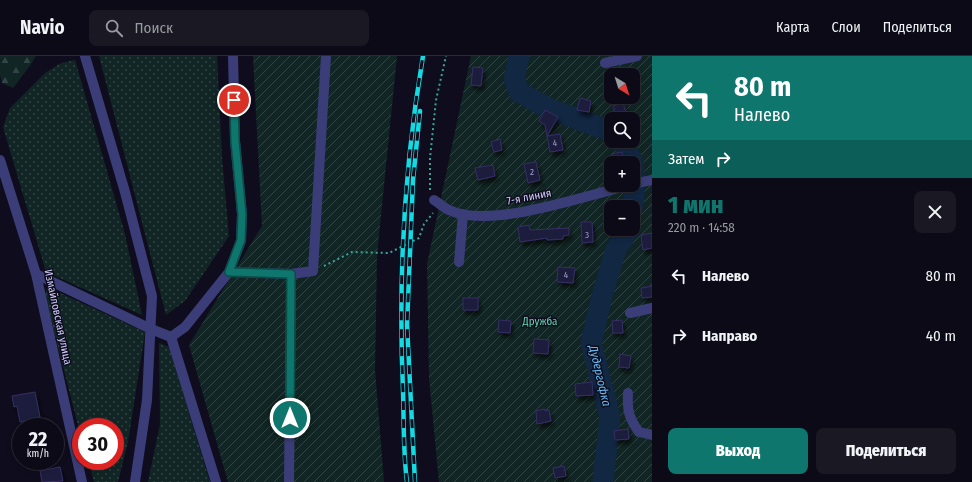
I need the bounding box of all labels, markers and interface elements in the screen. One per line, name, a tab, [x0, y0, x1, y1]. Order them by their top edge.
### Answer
search box	[89, 10, 369, 46]
text: Navio	[20, 16, 65, 39]
icon: search	[103, 17, 125, 39]
text: Поиск	[135, 19, 173, 37]
text: Карта	[776, 19, 810, 36]
text: Слои	[832, 19, 861, 36]
text: Поделиться	[883, 19, 952, 36]
north arrow	[604, 68, 640, 104]
map controls	[604, 68, 640, 236]
text: 80 m	[734, 70, 791, 103]
icon: left	[668, 72, 720, 124]
pin	[217, 83, 251, 117]
icon: arrive	[223, 89, 245, 111]
text: Налево	[734, 104, 790, 126]
button: search	[604, 112, 640, 148]
house number: 4	[553, 138, 558, 148]
icon: right	[712, 148, 734, 170]
text: Затем	[668, 150, 704, 168]
button: +	[604, 156, 640, 192]
house number: 2	[530, 167, 534, 177]
street label: 7-я линия	[506, 186, 552, 208]
text: 1 мин	[668, 191, 723, 219]
button: close	[914, 191, 956, 233]
button: −	[604, 200, 640, 236]
text: 220 m · 14:58	[668, 220, 735, 235]
house number: 3	[585, 230, 589, 240]
icon: left	[668, 265, 690, 287]
text: Налево	[702, 267, 749, 285]
text: 80 m	[926, 267, 956, 285]
street label: Измайловская улица	[42, 268, 74, 366]
house number: 4	[564, 270, 569, 280]
park label: Дружба	[522, 315, 557, 328]
icon: right	[668, 325, 690, 347]
text: Направо	[702, 327, 757, 345]
text: 40 m	[926, 327, 956, 345]
water label: Дудергофка	[586, 343, 614, 408]
position arrow	[269, 397, 311, 439]
speed limit sign: 30	[72, 418, 124, 470]
text: 22	[29, 427, 47, 451]
button: Выход	[668, 428, 808, 474]
button: Поделиться	[816, 428, 956, 474]
text: km/h	[27, 448, 49, 460]

